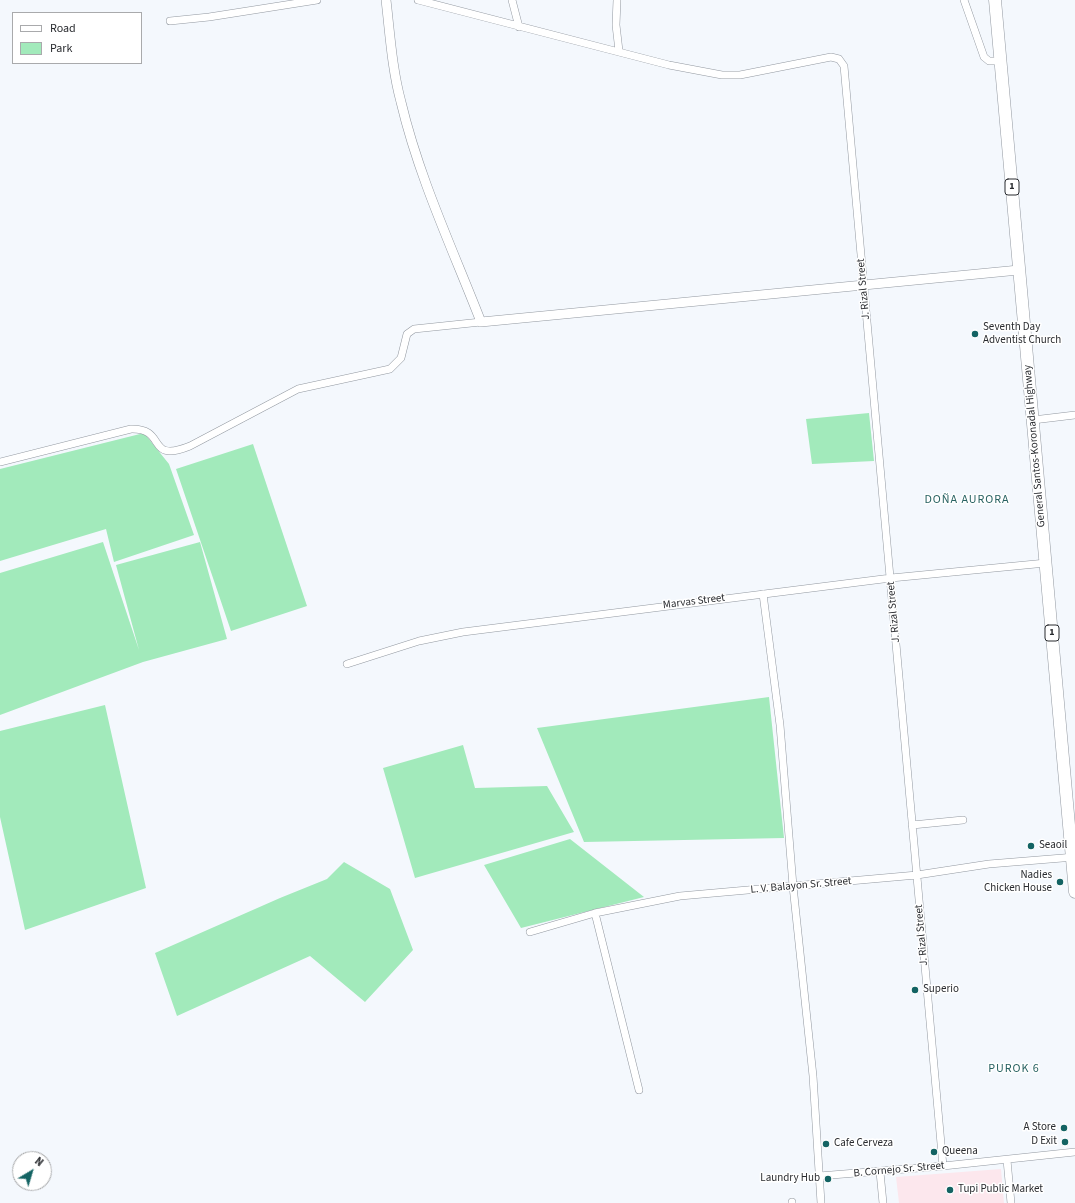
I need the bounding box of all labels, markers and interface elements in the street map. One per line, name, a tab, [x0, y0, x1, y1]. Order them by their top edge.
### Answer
legend	[12, 12, 142, 64]
text: Road	[50, 20, 76, 37]
text: Park	[50, 40, 72, 57]
road number: 1	[1005, 179, 1019, 195]
street label: J. Rizal Street	[855, 258, 873, 320]
place label: Seventh Day Adventist Church	[983, 321, 1061, 347]
marker: Seventh Day Adventist Church	[970, 329, 980, 339]
street label: General Santos-Koronadal Highway	[1021, 364, 1049, 528]
district label: DOÑA AURORA	[924, 493, 1010, 507]
street label: J. Rizal Street	[885, 581, 903, 643]
street label: Marvas Street	[662, 592, 726, 612]
road number: 1	[1045, 625, 1059, 641]
place label: Seaoil	[1039, 839, 1067, 853]
marker: Seaoil	[1026, 841, 1036, 851]
place label: Nadies Chicken House	[984, 869, 1052, 895]
street label: L. V. Balayon Sr. Street	[750, 875, 852, 897]
marker: Nadies Chicken House	[1055, 877, 1065, 887]
street label: J. Rizal Street	[913, 904, 931, 966]
place label: Superio	[923, 983, 959, 997]
marker: Superio	[910, 985, 920, 995]
district label: PUROK 6	[988, 1062, 1040, 1076]
place label: A Store	[1024, 1121, 1056, 1135]
marker: A Store	[1059, 1123, 1069, 1133]
place label: D Exit	[1031, 1135, 1057, 1149]
place label: Cafe Cerveza	[834, 1137, 893, 1151]
marker: D Exit	[1060, 1137, 1070, 1147]
marker: Cafe Cerveza	[821, 1139, 831, 1149]
place label: Queena	[942, 1145, 978, 1159]
marker: Queena	[929, 1147, 939, 1157]
north arrow	[12, 1151, 52, 1191]
text: N	[32, 1154, 47, 1170]
street label: B. Cornejo Sr. Street	[853, 1159, 945, 1181]
place label: Laundry Hub	[760, 1172, 820, 1186]
marker: Laundry Hub	[823, 1174, 833, 1184]
place label: Tupi Public Market	[958, 1183, 1043, 1197]
marker: Tupi Public Market	[945, 1185, 955, 1195]

